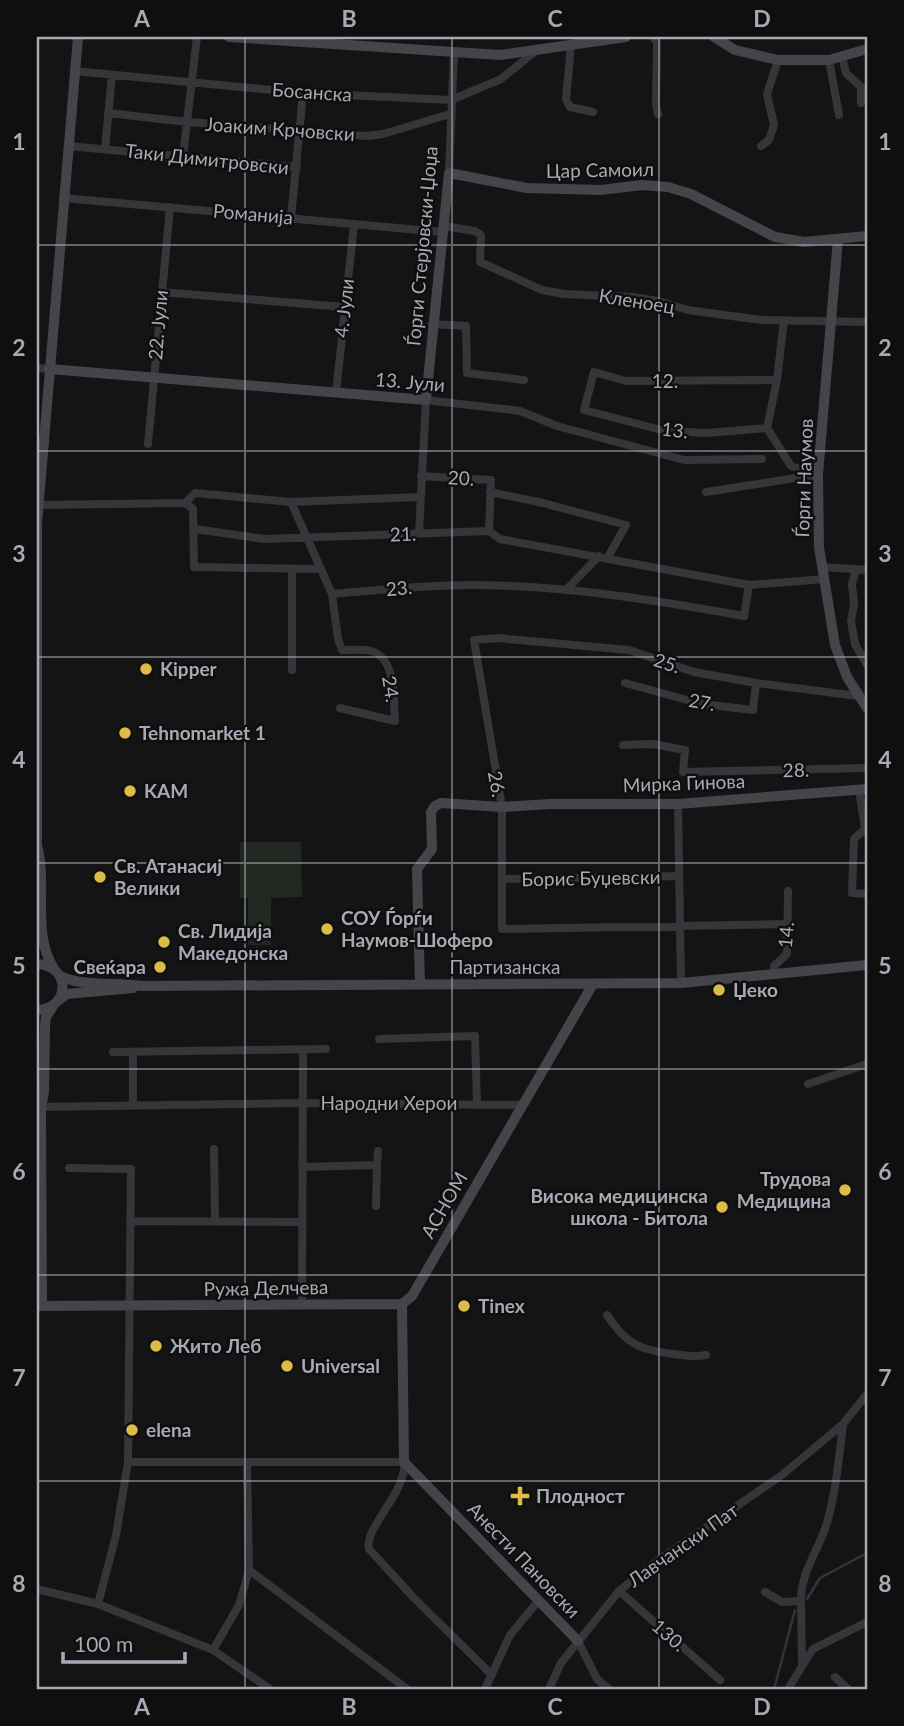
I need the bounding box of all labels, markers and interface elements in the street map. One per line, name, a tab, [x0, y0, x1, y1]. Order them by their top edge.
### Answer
text: A	[133, 4, 151, 32]
text: B	[341, 4, 357, 32]
text: C	[547, 4, 563, 32]
text: D	[753, 4, 771, 32]
street label: Босанска	[271, 77, 353, 106]
street label: Јоаким Крчовски	[204, 112, 356, 145]
text: 1	[12, 127, 26, 155]
text: 1	[878, 127, 892, 155]
street label: Таки Димитровски	[124, 138, 290, 179]
street label: Ѓорги Стерјовски-Џоџа	[401, 145, 442, 347]
street label: Цар Самоил	[546, 157, 654, 182]
street label: Романија	[212, 199, 294, 228]
street label: 4. Јули	[329, 277, 358, 339]
street label: Кленоец	[597, 283, 677, 318]
street label: 22. Јули	[143, 289, 172, 361]
text: 2	[12, 333, 26, 361]
text: 2	[878, 333, 892, 361]
street label: 13. Јули	[374, 367, 446, 396]
street label: 12.	[652, 369, 678, 392]
street label: 13.	[661, 417, 689, 442]
street label: Ѓорги Наумов	[790, 418, 817, 538]
street label: 20.	[447, 465, 475, 490]
street label: 21.	[389, 522, 417, 545]
text: 3	[12, 539, 26, 567]
text: 3	[878, 539, 892, 567]
street label: 23.	[385, 575, 413, 600]
street label: 25.	[651, 647, 683, 678]
place label: Kipper	[160, 657, 218, 680]
marker: Kipper	[138, 661, 154, 677]
street label: 24.	[378, 674, 405, 704]
street label: 27.	[687, 688, 717, 715]
place label: Tehnomarket 1	[139, 721, 266, 744]
marker: Tehnomarket 1	[117, 725, 133, 741]
text: 4	[12, 745, 26, 773]
text: 4	[878, 745, 892, 773]
street label: 28.	[783, 758, 809, 781]
street label: 26.	[484, 769, 511, 799]
street label: Мирка Гинова	[622, 769, 746, 796]
place label: KAM	[144, 779, 188, 802]
marker: KAM	[122, 783, 138, 799]
place label: Св. Атанасиј Велики	[114, 854, 222, 899]
street label: Борис Буџевски	[521, 865, 661, 890]
marker: Св. Атанасиј Велики	[92, 869, 108, 885]
place label: СОУ Ѓорѓи Наумов-Шоферо	[341, 906, 493, 951]
place label: Св. Лидија Македонска	[178, 919, 288, 964]
marker: СОУ Ѓорѓи Наумов-Шоферо	[319, 921, 335, 937]
street label: 14.	[773, 921, 798, 949]
marker: Св. Лидија Македонска	[156, 934, 172, 950]
text: 5	[12, 951, 26, 979]
text: 5	[878, 951, 892, 979]
place label: Свеќара	[73, 955, 146, 978]
street label: Партизанска	[449, 955, 561, 978]
marker: Свеќара	[152, 959, 168, 975]
place label: Џеко	[733, 978, 778, 1001]
marker: Џеко	[711, 982, 727, 998]
street label: Народни Херои	[321, 1091, 457, 1114]
text: 6	[12, 1157, 26, 1185]
text: 6	[878, 1157, 892, 1185]
place label: Трудова Медицина	[737, 1167, 831, 1212]
street label: АСНОМ	[415, 1168, 472, 1242]
marker: Трудова Медицина	[837, 1182, 853, 1198]
place label: Висока медицинска школа - Битола	[531, 1184, 708, 1229]
marker: Висока медицинска школа - Битола	[714, 1199, 730, 1215]
street label: Ружа Делчева	[203, 1275, 329, 1300]
place label: Tinex	[478, 1294, 525, 1317]
marker: Tinex	[456, 1298, 472, 1314]
place label: Жито Леб	[170, 1334, 261, 1357]
marker: Жито Леб	[148, 1338, 164, 1354]
place label: Universal	[301, 1354, 380, 1377]
marker: Universal	[279, 1358, 295, 1374]
text: 7	[12, 1363, 26, 1391]
text: 7	[878, 1363, 892, 1391]
place label: elena	[146, 1418, 191, 1441]
marker: elena	[124, 1422, 140, 1438]
place label: Плодност	[536, 1484, 625, 1507]
marker: Плодност	[510, 1486, 530, 1506]
street label: Анести Пановски	[463, 1497, 585, 1622]
street label: Лавчански Пат	[622, 1498, 743, 1592]
text: 8	[12, 1569, 26, 1597]
text: 8	[878, 1569, 892, 1597]
street label: 130.	[648, 1614, 691, 1656]
scale bar	[63, 1621, 186, 1665]
text: 100 m	[74, 1631, 133, 1656]
text: A	[133, 1692, 151, 1720]
text: B	[341, 1692, 357, 1720]
text: C	[547, 1692, 563, 1720]
text: D	[753, 1692, 771, 1720]

